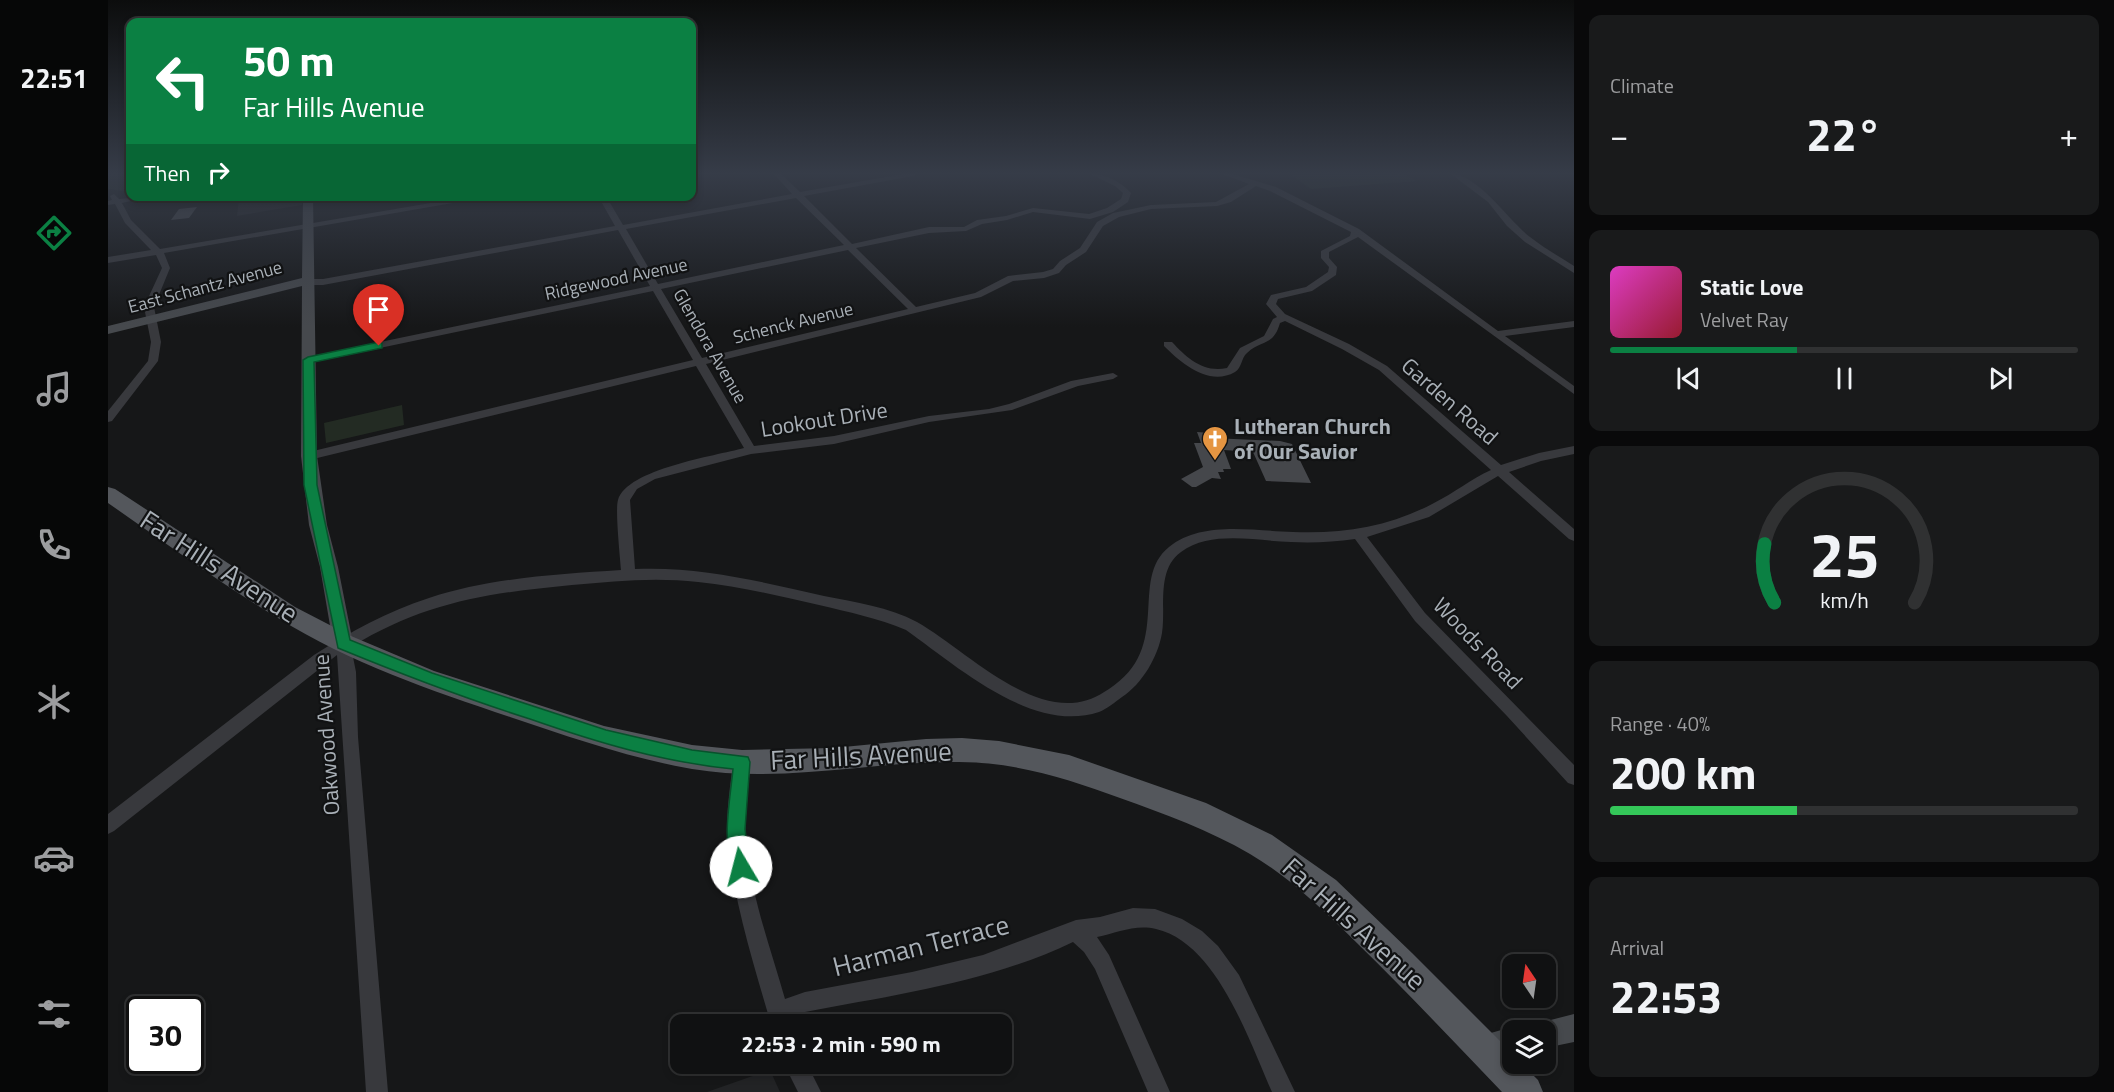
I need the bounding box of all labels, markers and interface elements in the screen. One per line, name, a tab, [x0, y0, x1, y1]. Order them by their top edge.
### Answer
text: 50 m	[243, 28, 335, 92]
icon: left	[144, 42, 222, 120]
text: 22:51	[20, 57, 88, 98]
text: Climate	[1610, 70, 1674, 101]
text: Far Hills Avenue	[243, 86, 425, 127]
text: 22°	[1806, 100, 1882, 168]
text: −	[1610, 110, 1628, 160]
text: +	[2060, 110, 2078, 160]
text: Then	[144, 156, 190, 190]
icon: right	[202, 156, 235, 189]
icon: directions	[33, 212, 75, 254]
street label: Ridgewood Avenue	[542, 250, 690, 307]
street label: East Schantz Avenue	[125, 253, 285, 320]
text: Static Love	[1700, 270, 1803, 304]
street label: Glendora Avenue	[667, 283, 754, 408]
pin	[353, 284, 404, 346]
icon: arrive	[362, 293, 395, 326]
street label: Schenck Avenue	[730, 295, 856, 350]
text: Velvet Ray	[1700, 304, 1789, 335]
street label: Garden Road	[1394, 349, 1506, 453]
icon: previous	[1672, 362, 1705, 395]
icon: pause	[1828, 362, 1861, 395]
icon: next	[1984, 362, 2017, 395]
icon: music	[33, 368, 75, 410]
street label: Lookout Drive	[758, 392, 890, 446]
place label: Lutheran Church of Our Savior	[1234, 409, 1391, 468]
church icon: Lutheran Church of Our Savior	[1200, 424, 1230, 462]
street label: Far Hills Avenue	[132, 499, 307, 632]
text: 25	[1809, 506, 1879, 601]
icon: phone	[33, 524, 75, 566]
text: km/h	[1820, 584, 1868, 616]
street label: Woods Road	[1425, 589, 1531, 697]
street label: Oakwood Avenue	[303, 653, 349, 817]
icon: climate	[33, 681, 75, 723]
text: Range · 40%	[1610, 708, 1710, 739]
street label: Far Hills Avenue	[769, 729, 953, 780]
text: 200 km	[1610, 738, 1756, 806]
position arrow	[709, 835, 773, 899]
icon: car	[33, 837, 75, 879]
street label: Far Hills Avenue	[1274, 847, 1436, 999]
street label: Harman Terrace	[828, 903, 1013, 986]
text: Arrival	[1610, 932, 1664, 963]
north arrow	[1502, 954, 1556, 1008]
map controls	[1502, 954, 1556, 1074]
text: 22:53	[1610, 962, 1722, 1030]
icon: filters	[33, 993, 75, 1035]
speed limit sign: 30	[126, 996, 204, 1074]
button: layers	[1502, 1020, 1556, 1074]
text: 22:53 · 2 min · 590 m	[741, 1027, 941, 1061]

